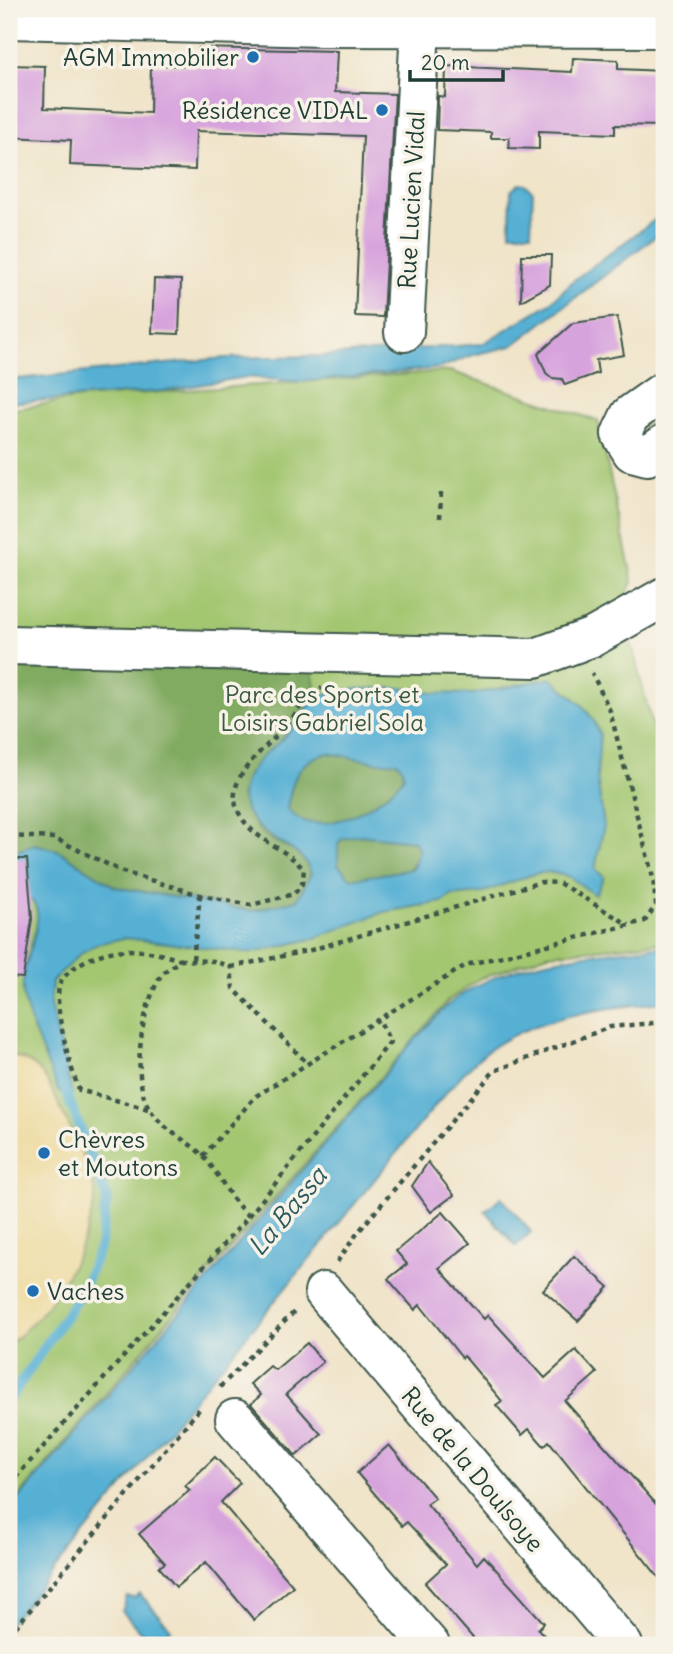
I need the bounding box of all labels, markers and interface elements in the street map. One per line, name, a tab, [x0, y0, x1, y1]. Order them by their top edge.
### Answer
scale bar	[410, 38, 503, 82]
place label: AGM Immobilier	[63, 42, 239, 72]
marker: AGM Immobilier	[245, 49, 261, 65]
text: 20 m	[421, 49, 470, 76]
place label: Résidence VIDAL	[182, 95, 368, 125]
marker: Résidence VIDAL	[374, 102, 390, 118]
street label: Rue Lucien Vidal	[391, 110, 431, 290]
park label: Parc des Sports et Loisirs Gabriel Sola	[220, 679, 424, 737]
place label: Chèvres et Moutons	[58, 1124, 178, 1182]
marker: Chèvres et Moutons	[36, 1145, 52, 1161]
water label: La Bassa	[240, 1159, 334, 1262]
place label: Vaches	[47, 1276, 125, 1306]
marker: Vaches	[25, 1283, 41, 1299]
street label: Rue de la Doulsoye	[395, 1380, 551, 1558]

